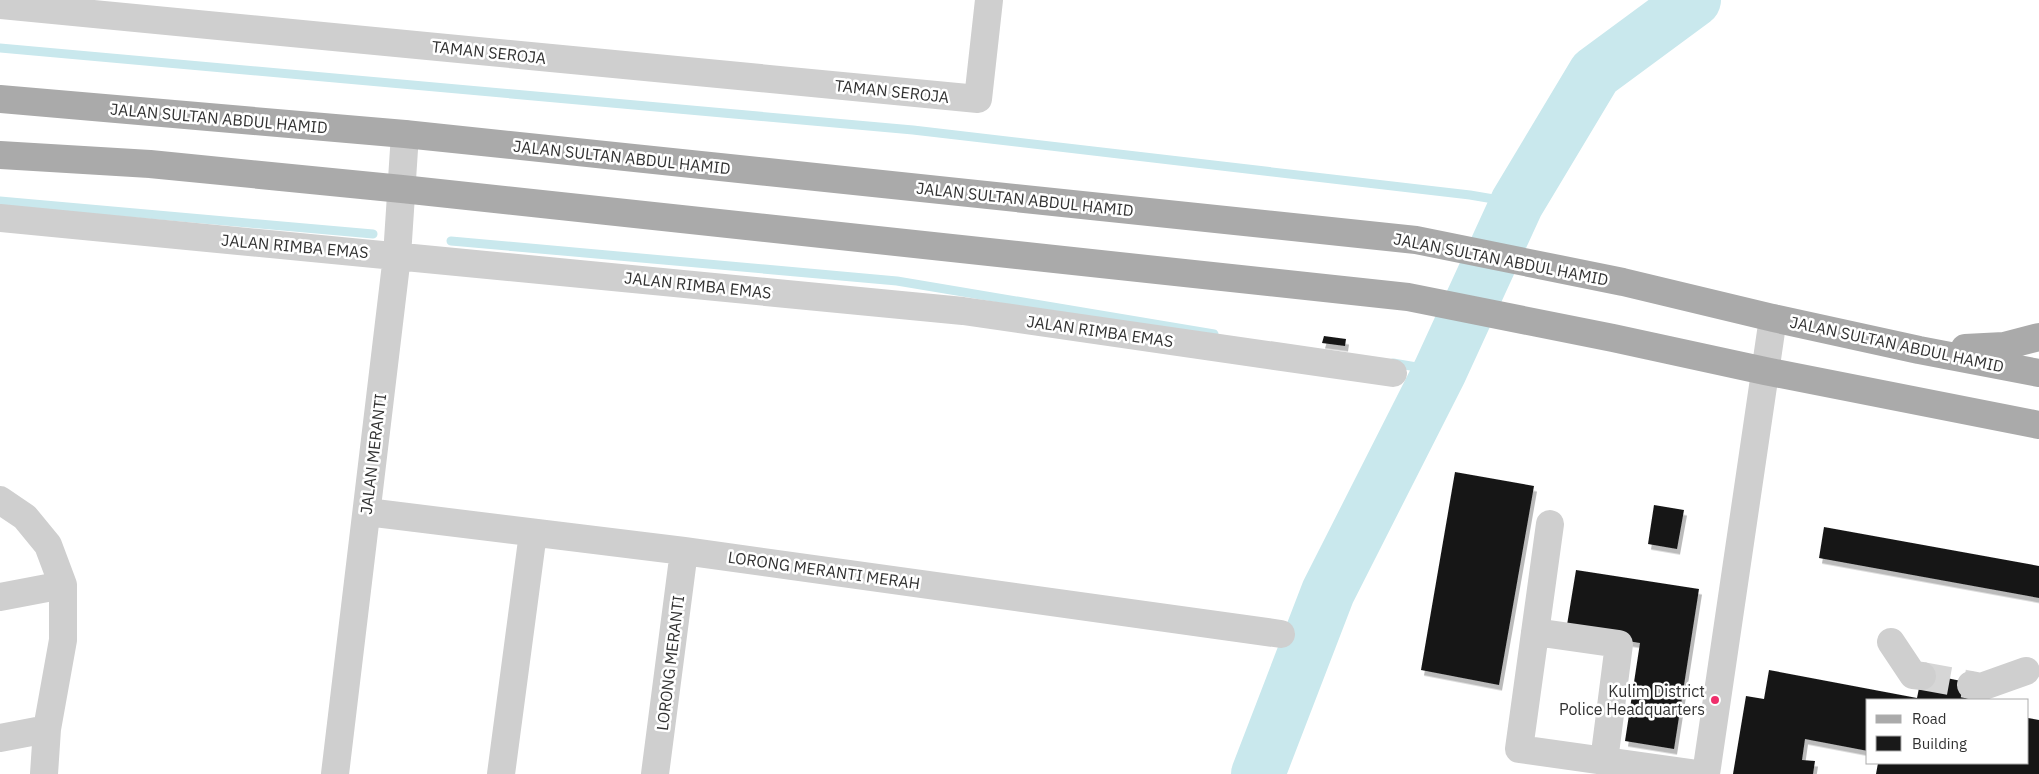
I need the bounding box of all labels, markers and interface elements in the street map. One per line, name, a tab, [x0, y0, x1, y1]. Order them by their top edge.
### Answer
street label: TAMAN SEROJA	[431, 36, 547, 68]
street label: TAMAN SEROJA	[834, 75, 950, 107]
street label: JALAN SULTAN ABDUL HAMID	[109, 99, 329, 137]
street label: JALAN SULTAN ABDUL HAMID	[512, 136, 732, 178]
street label: JALAN SULTAN ABDUL HAMID	[915, 178, 1135, 220]
street label: JALAN SULTAN ABDUL HAMID	[1392, 228, 1610, 290]
street label: JALAN RIMBA EMAS	[221, 230, 369, 262]
street label: JALAN RIMBA EMAS	[623, 267, 773, 303]
street label: JALAN RIMBA EMAS	[1025, 311, 1175, 351]
street label: JALAN SULTAN ABDUL HAMID	[1788, 312, 2006, 376]
street label: JALAN MERANTI	[356, 392, 390, 516]
street label: LORONG MERANTI MERAH	[727, 547, 921, 593]
street label: LORONG MERANTI	[652, 594, 688, 732]
place label: Kulim District Police Headquarters	[1559, 681, 1705, 719]
marker: Kulim District Police Headquarters	[1709, 694, 1721, 706]
legend	[1866, 699, 2029, 764]
text: Road	[1912, 709, 1947, 728]
text: Building	[1912, 734, 1967, 753]

